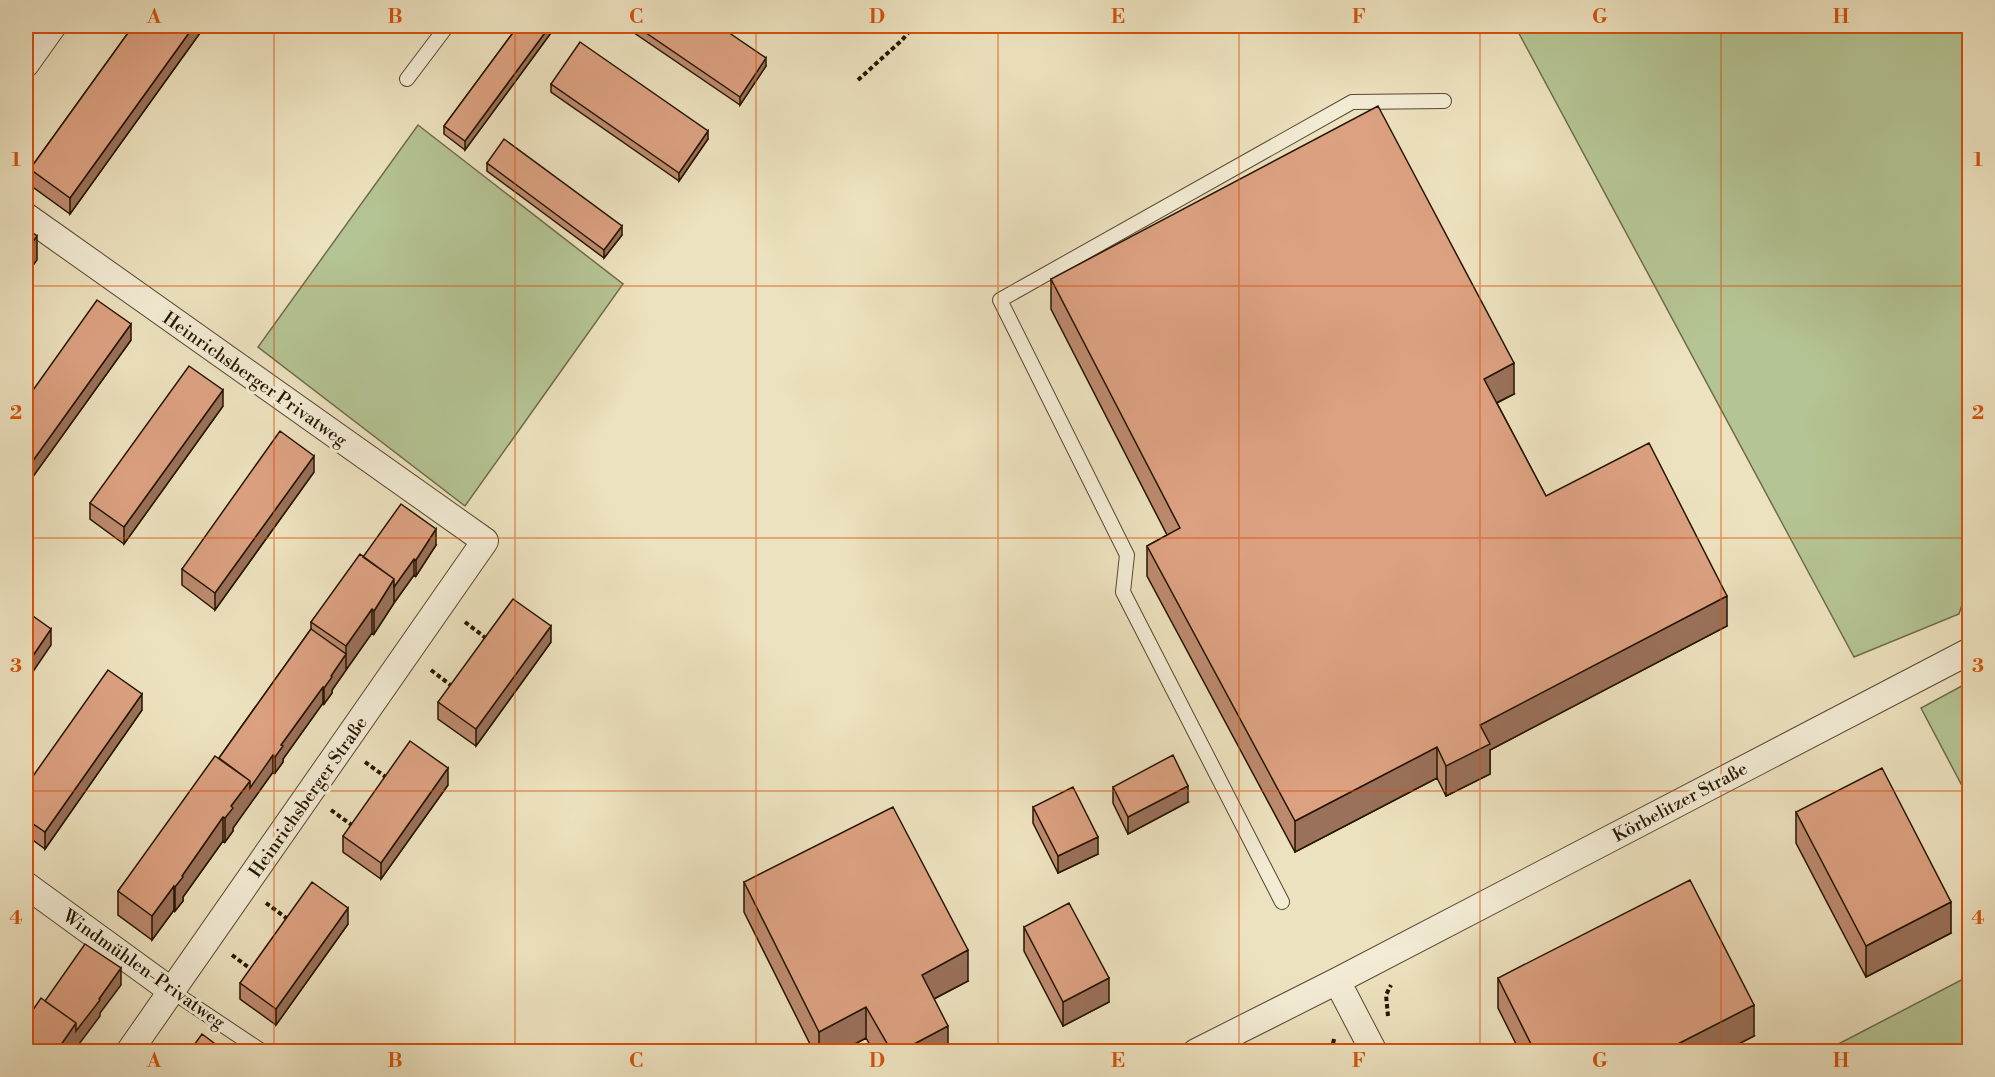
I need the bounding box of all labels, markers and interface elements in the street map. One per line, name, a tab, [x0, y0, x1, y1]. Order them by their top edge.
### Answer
text: A	[146, 5, 162, 30]
text: B	[387, 5, 403, 30]
text: C	[629, 5, 643, 30]
text: D	[869, 5, 885, 30]
text: E	[1111, 5, 1125, 30]
text: F	[1352, 5, 1366, 30]
text: G	[1592, 5, 1608, 30]
text: H	[1833, 5, 1850, 30]
text: 1	[11, 148, 21, 173]
text: 1	[1973, 148, 1983, 173]
street label: Heinrichsberger Privatweg	[158, 307, 352, 452]
text: 2	[10, 401, 22, 426]
text: 2	[1972, 401, 1984, 426]
text: 3	[10, 654, 22, 679]
text: 3	[1972, 654, 1984, 679]
street label: Heinrichsberger Straße	[244, 712, 373, 882]
street label: Körbelitzer Straße	[1609, 757, 1752, 848]
street label: Windmühlen-Privatweg	[57, 904, 230, 1035]
text: 4	[9, 906, 23, 931]
text: 4	[1971, 906, 1985, 931]
text: A	[146, 1049, 162, 1074]
text: B	[387, 1049, 403, 1074]
text: C	[629, 1049, 643, 1074]
text: D	[869, 1049, 885, 1074]
text: E	[1111, 1049, 1125, 1074]
text: F	[1352, 1049, 1366, 1074]
text: G	[1592, 1049, 1608, 1074]
text: H	[1833, 1049, 1850, 1074]

